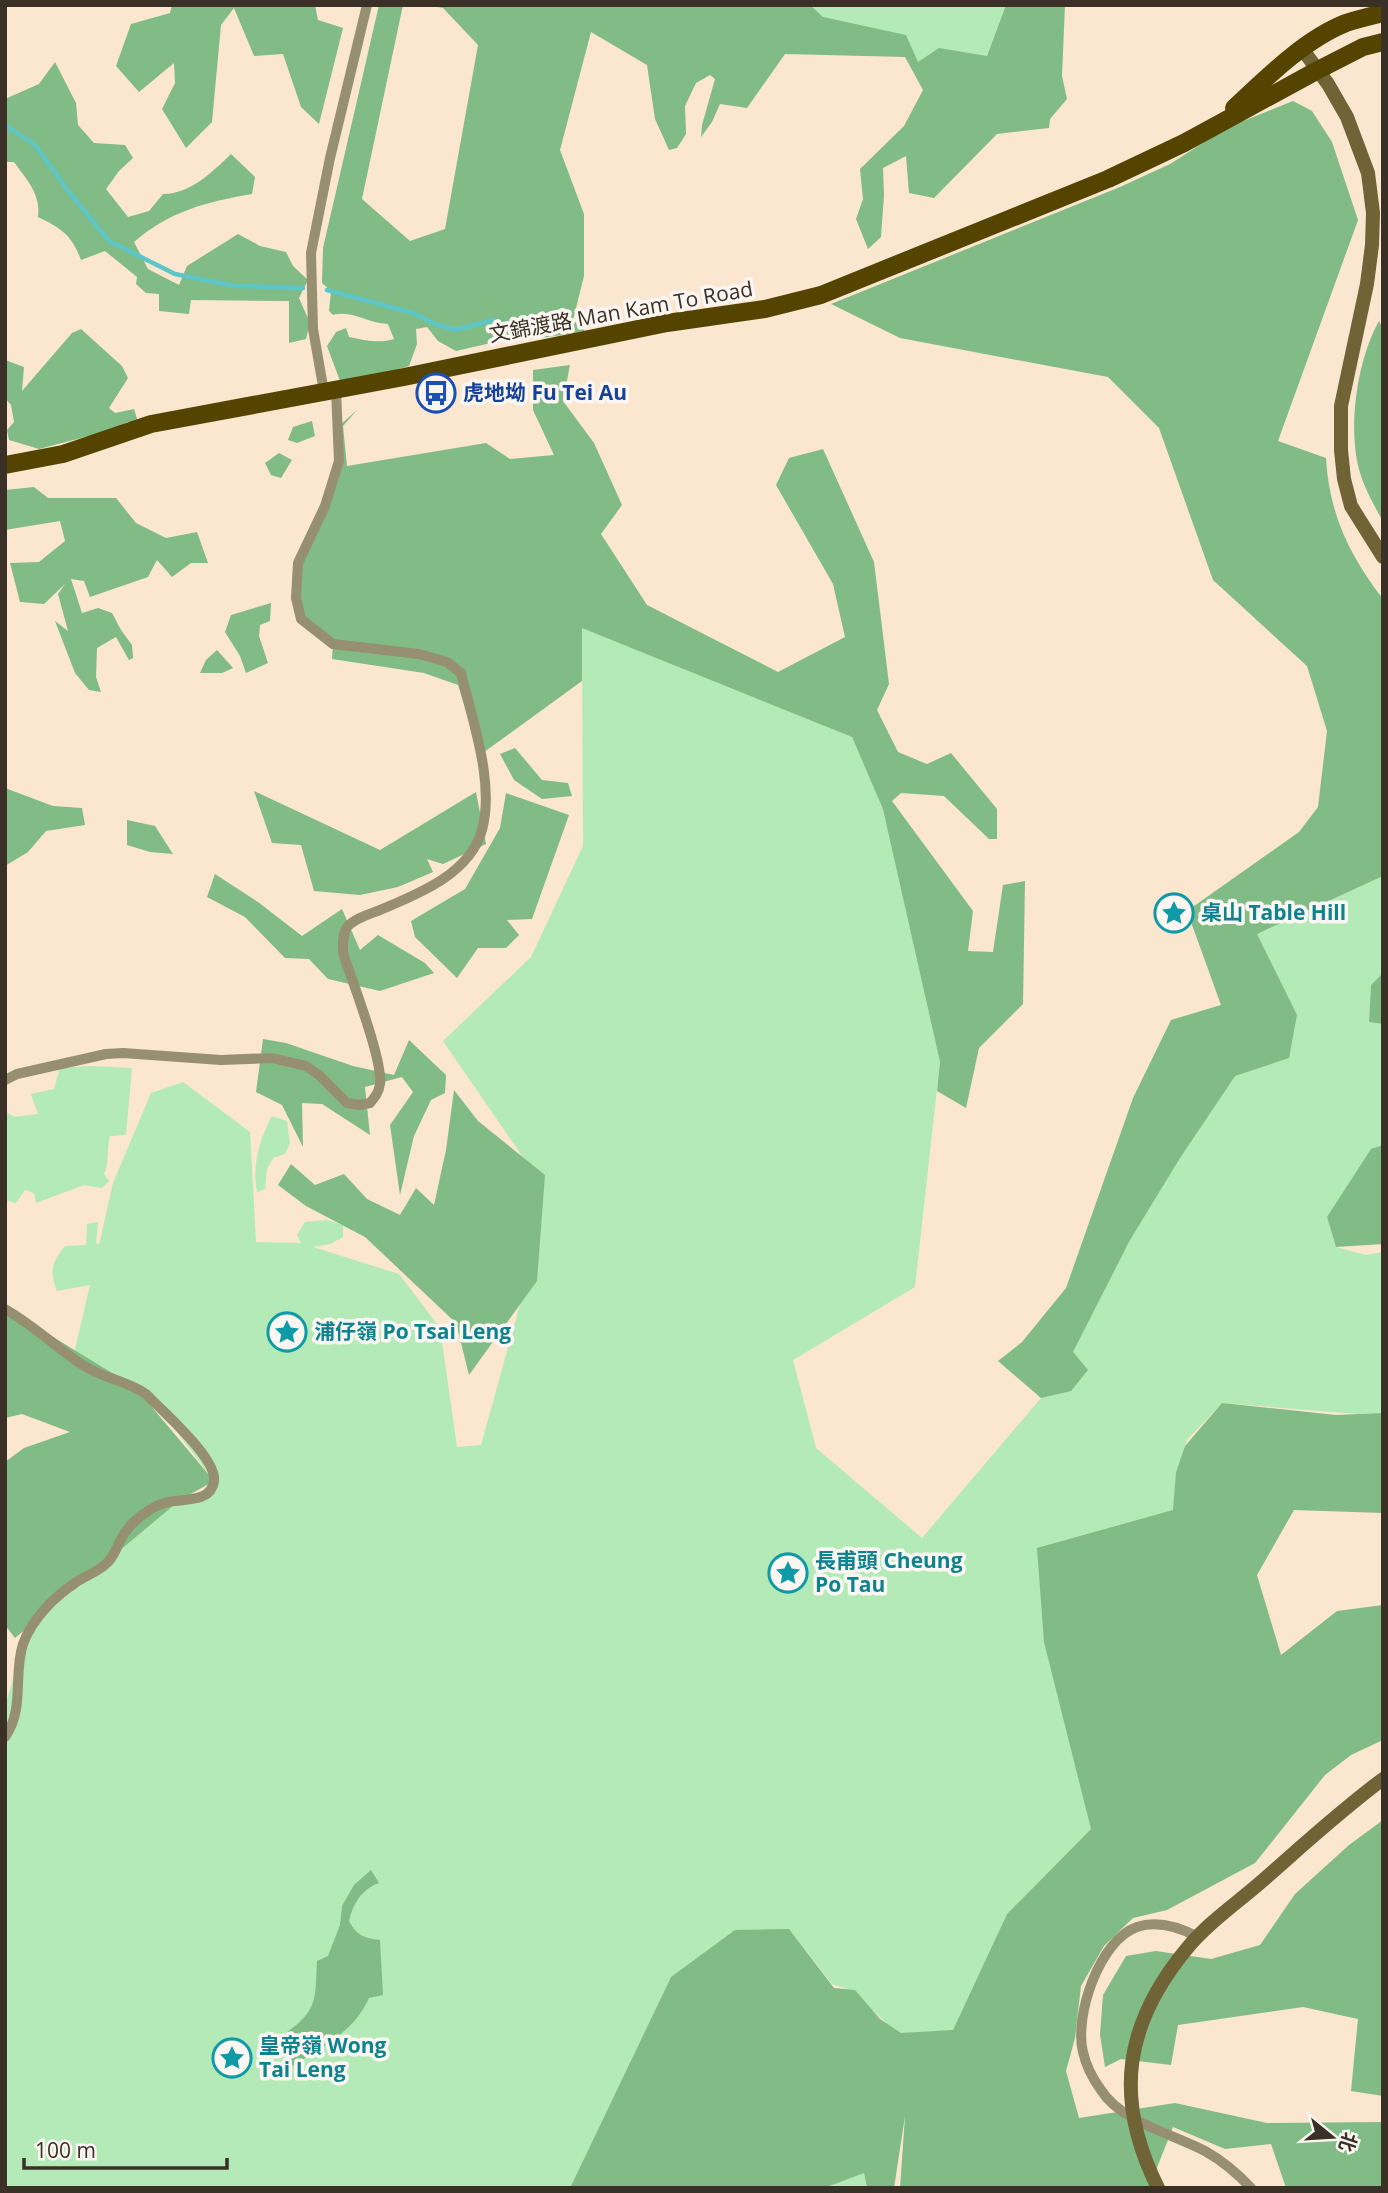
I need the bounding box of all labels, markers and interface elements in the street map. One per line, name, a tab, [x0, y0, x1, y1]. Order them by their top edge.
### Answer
street label: 文錦渡路 Man Kam To Road	[487, 274, 755, 348]
bus stop icon: 虎地坳 Fu Tei Au	[415, 372, 457, 414]
place label: 虎地坳 Fu Tei Au	[463, 378, 627, 406]
place icon: 桌山 Table Hill	[1153, 892, 1195, 934]
place label: 桌山 Table Hill	[1201, 898, 1346, 926]
place icon: 浦仔嶺 Po Tsai Leng	[266, 1311, 308, 1353]
place label: 浦仔嶺 Po Tsai Leng	[314, 1317, 511, 1345]
place label: 長甫頭 Cheung Po Tau	[815, 1546, 963, 1598]
place icon: 長甫頭 Cheung Po Tau	[767, 1552, 809, 1594]
place label: 皇帝嶺 Wong Tai Leng	[259, 2031, 387, 2083]
place icon: 皇帝嶺 Wong Tai Leng	[211, 2037, 253, 2079]
north arrow	[1297, 2102, 1367, 2172]
scale bar	[24, 2126, 228, 2170]
text: 北	[1333, 2129, 1363, 2155]
text: 100 m	[35, 2136, 96, 2164]

